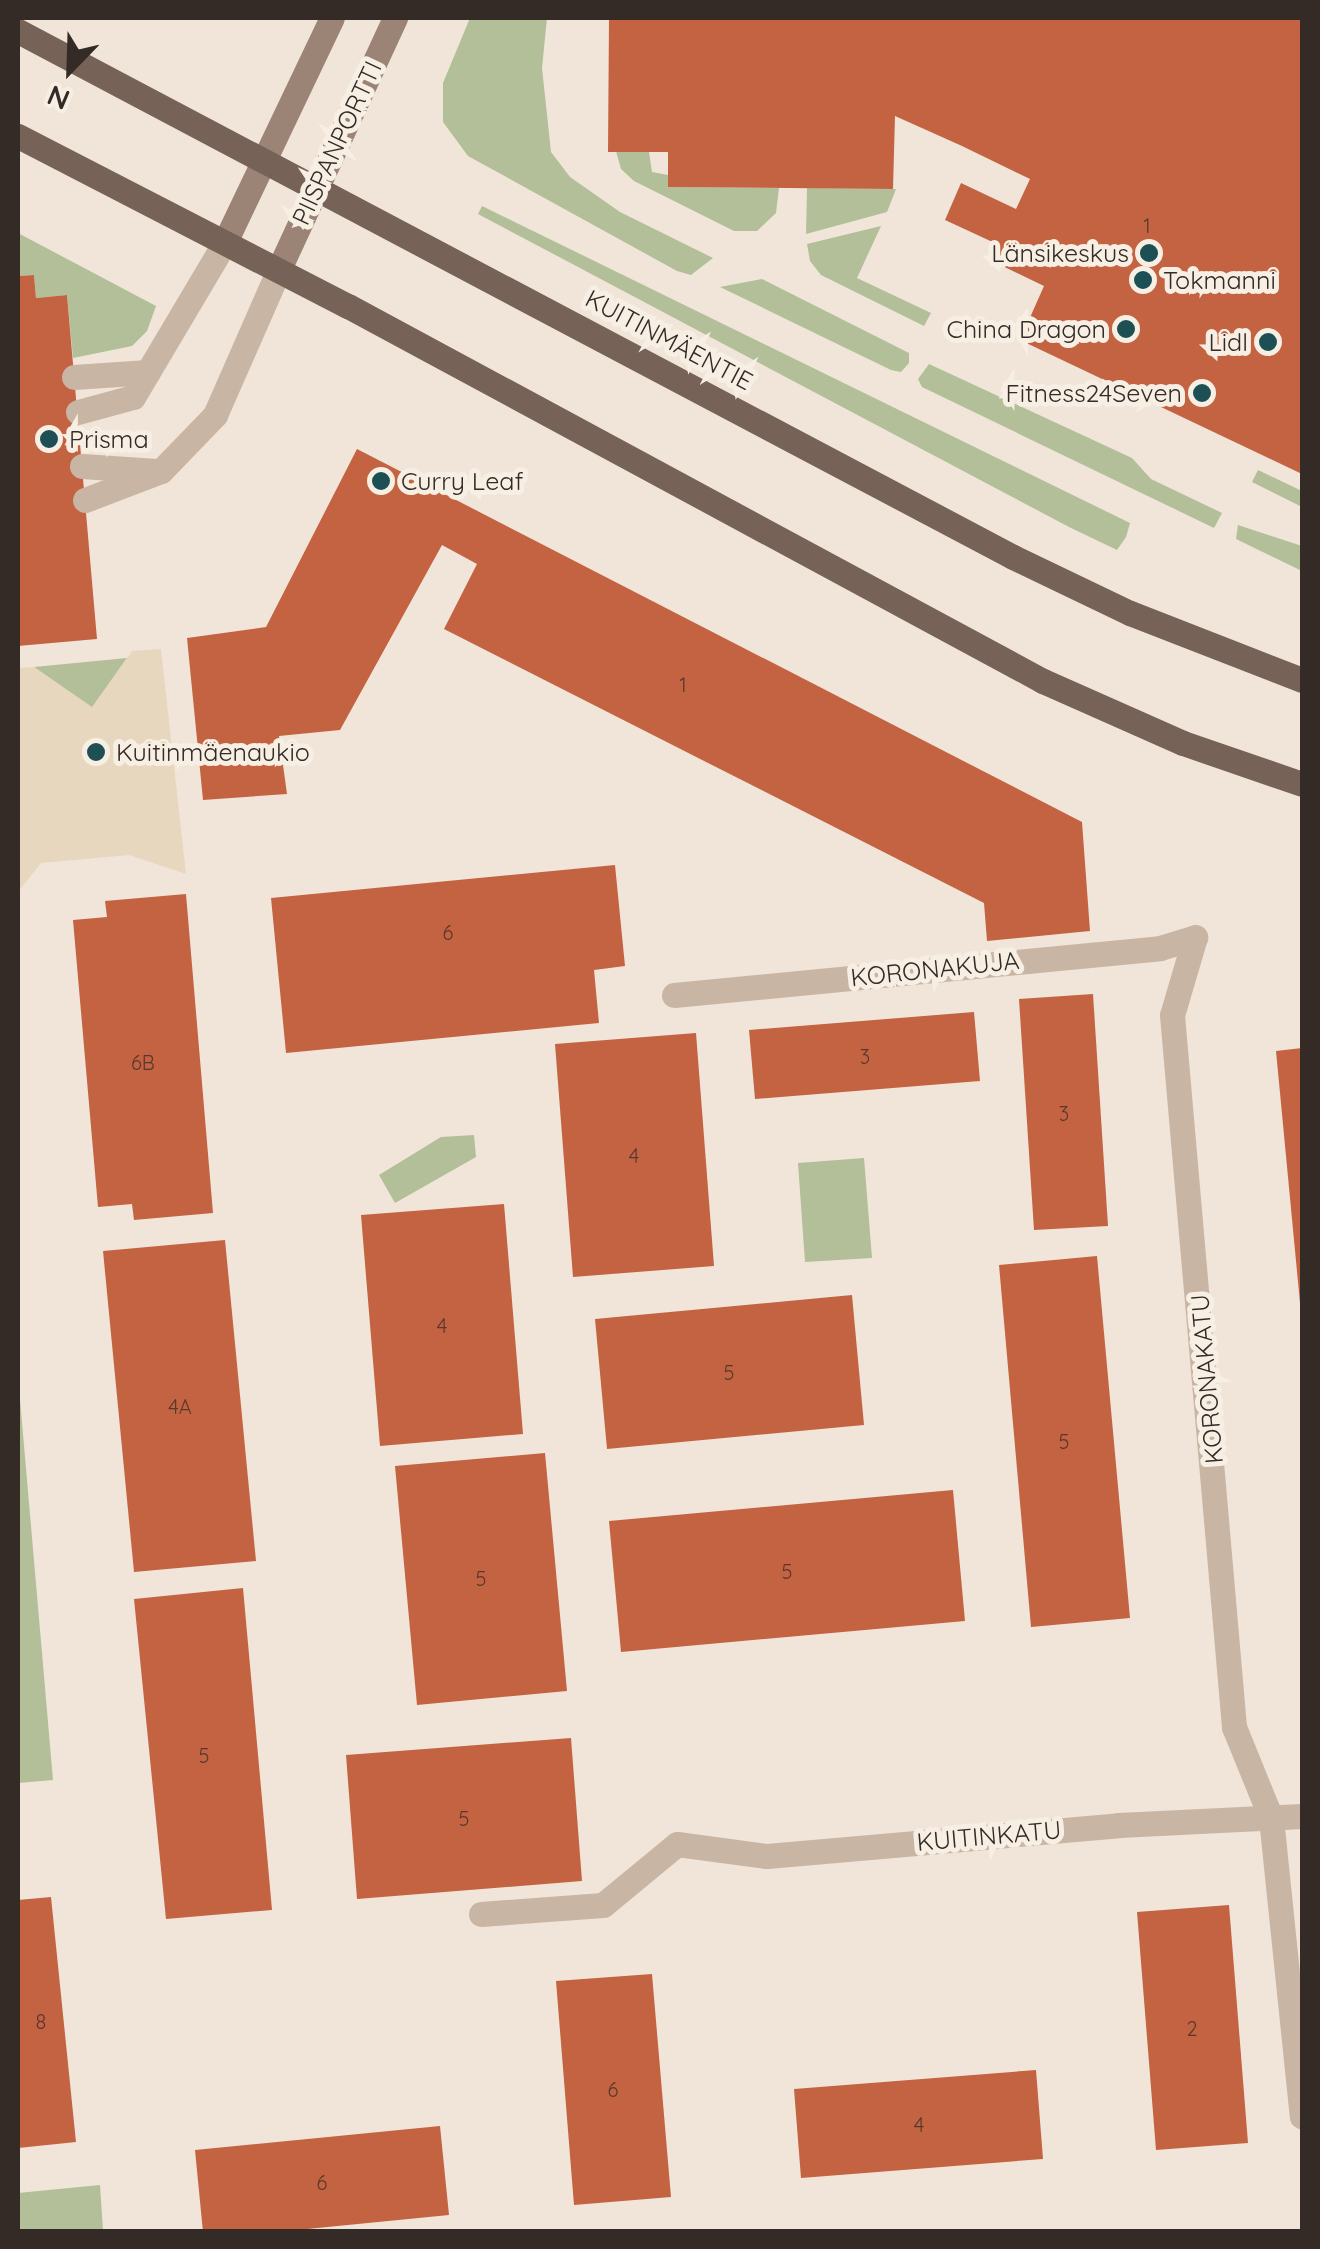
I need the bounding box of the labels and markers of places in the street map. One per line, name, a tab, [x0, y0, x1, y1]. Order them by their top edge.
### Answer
place label: Länsikeskus	[991, 238, 1129, 268]
marker: Länsikeskus	[1138, 242, 1160, 264]
place label: Tokmanni	[1163, 265, 1276, 295]
marker: Tokmanni	[1132, 269, 1154, 291]
place label: China Dragon	[947, 314, 1106, 344]
marker: China Dragon	[1115, 318, 1137, 340]
place label: Lidl	[1208, 327, 1248, 357]
marker: Lidl	[1257, 331, 1279, 353]
place label: Fitness24Seven	[1006, 378, 1182, 408]
marker: Fitness24Seven	[1191, 382, 1213, 404]
place label: Prisma	[69, 424, 149, 454]
marker: Prisma	[38, 428, 60, 450]
place label: Curry Leaf	[401, 466, 523, 496]
marker: Curry Leaf	[370, 470, 392, 492]
place label: Kuitinmäenaukio	[116, 737, 310, 767]
marker: Kuitinmäenaukio	[85, 741, 107, 763]

